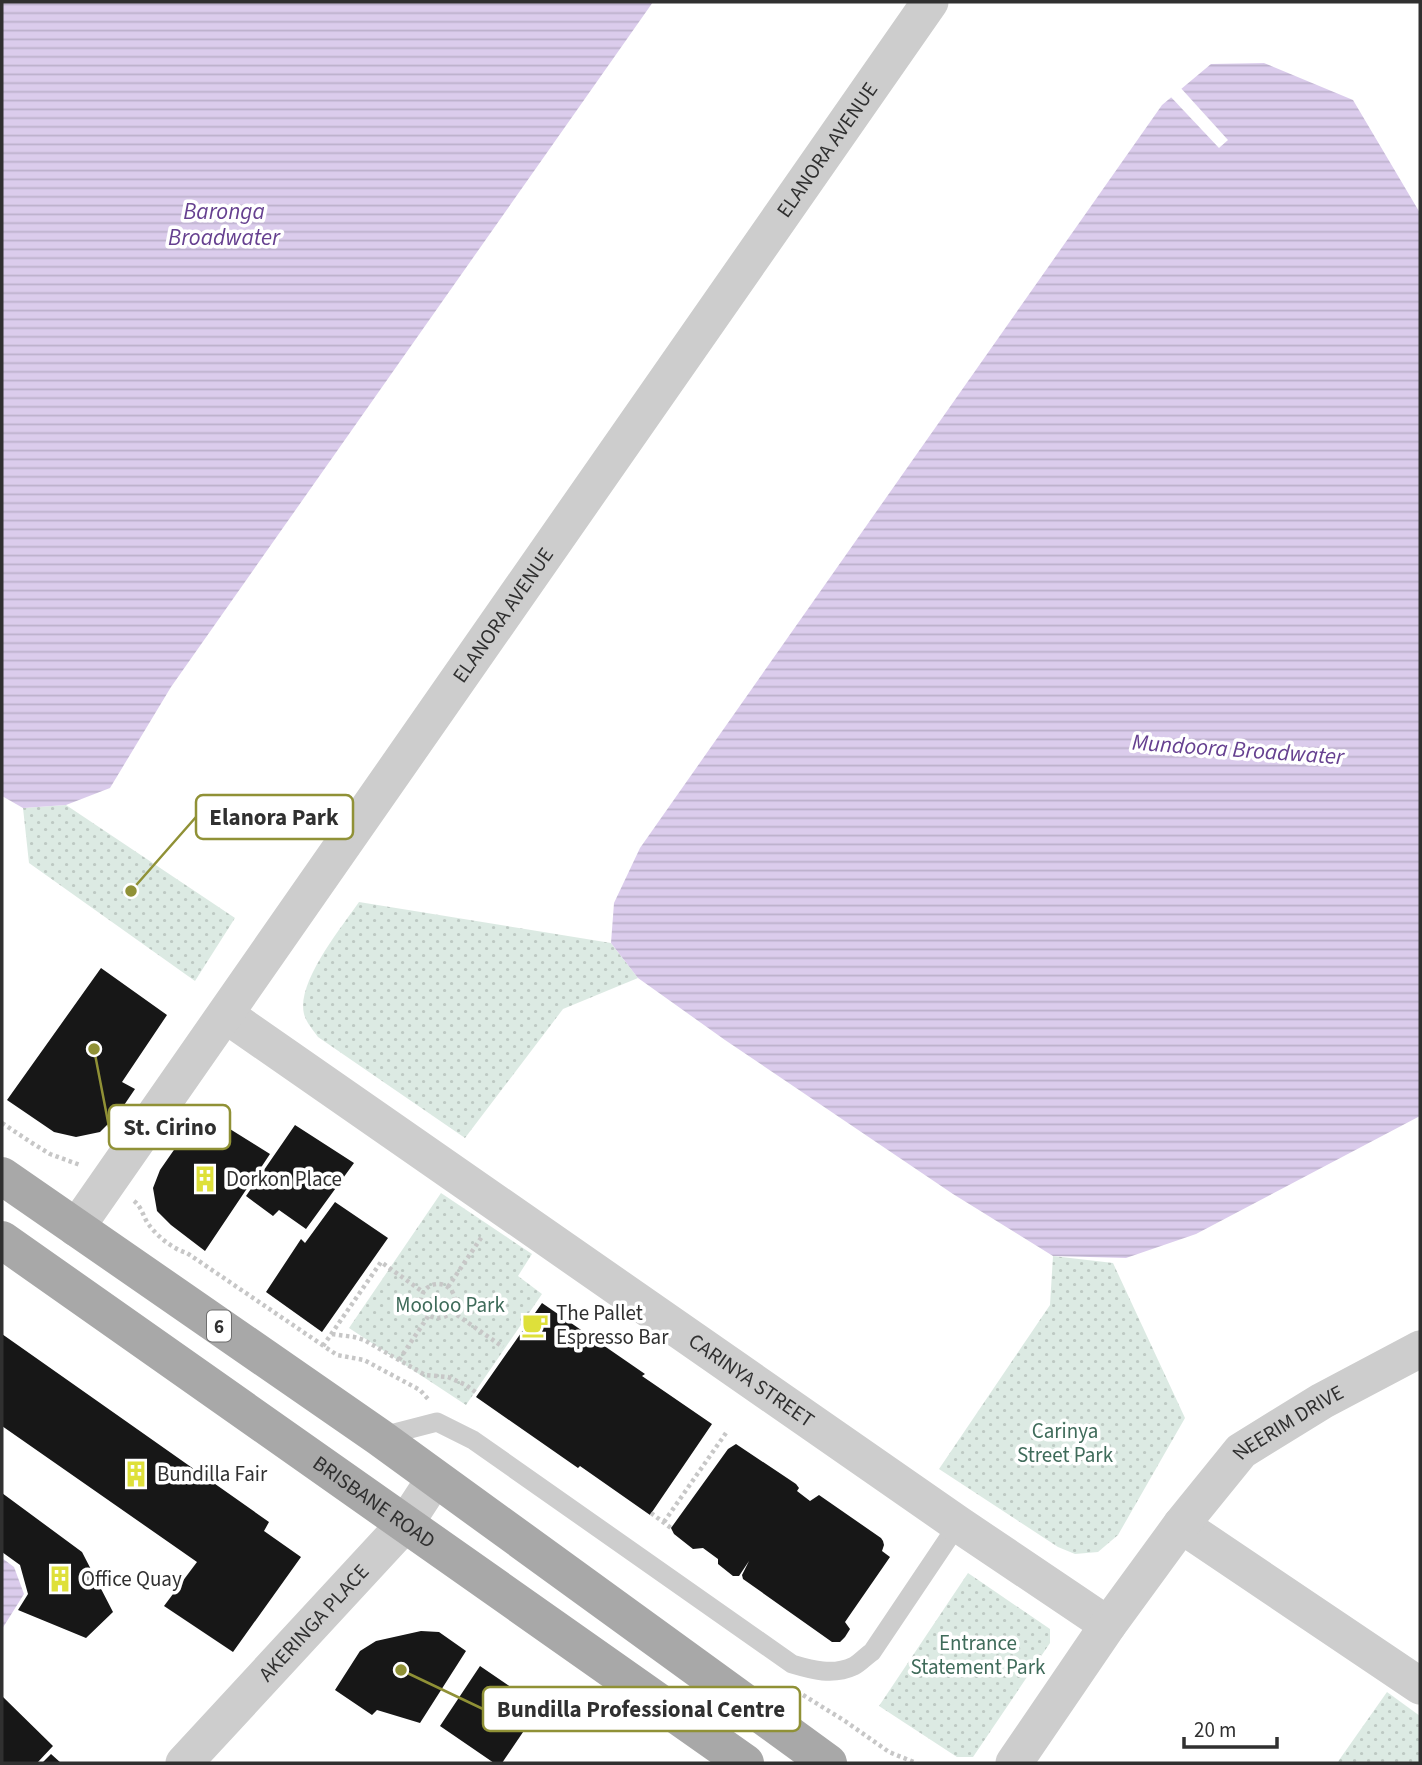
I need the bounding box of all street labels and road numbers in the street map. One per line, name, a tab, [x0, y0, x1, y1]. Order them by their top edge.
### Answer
street label: ELANORA AVENUE	[769, 76, 885, 224]
street label: ELANORA AVENUE	[445, 541, 561, 689]
road number: 6	[207, 1310, 231, 1342]
street label: CARINYA STREET	[682, 1326, 820, 1435]
street label: NEERIM DRIVE	[1225, 1377, 1349, 1466]
street label: BRISBANE ROAD	[307, 1448, 441, 1556]
street label: AKERINGA PLACE	[252, 1557, 376, 1688]

